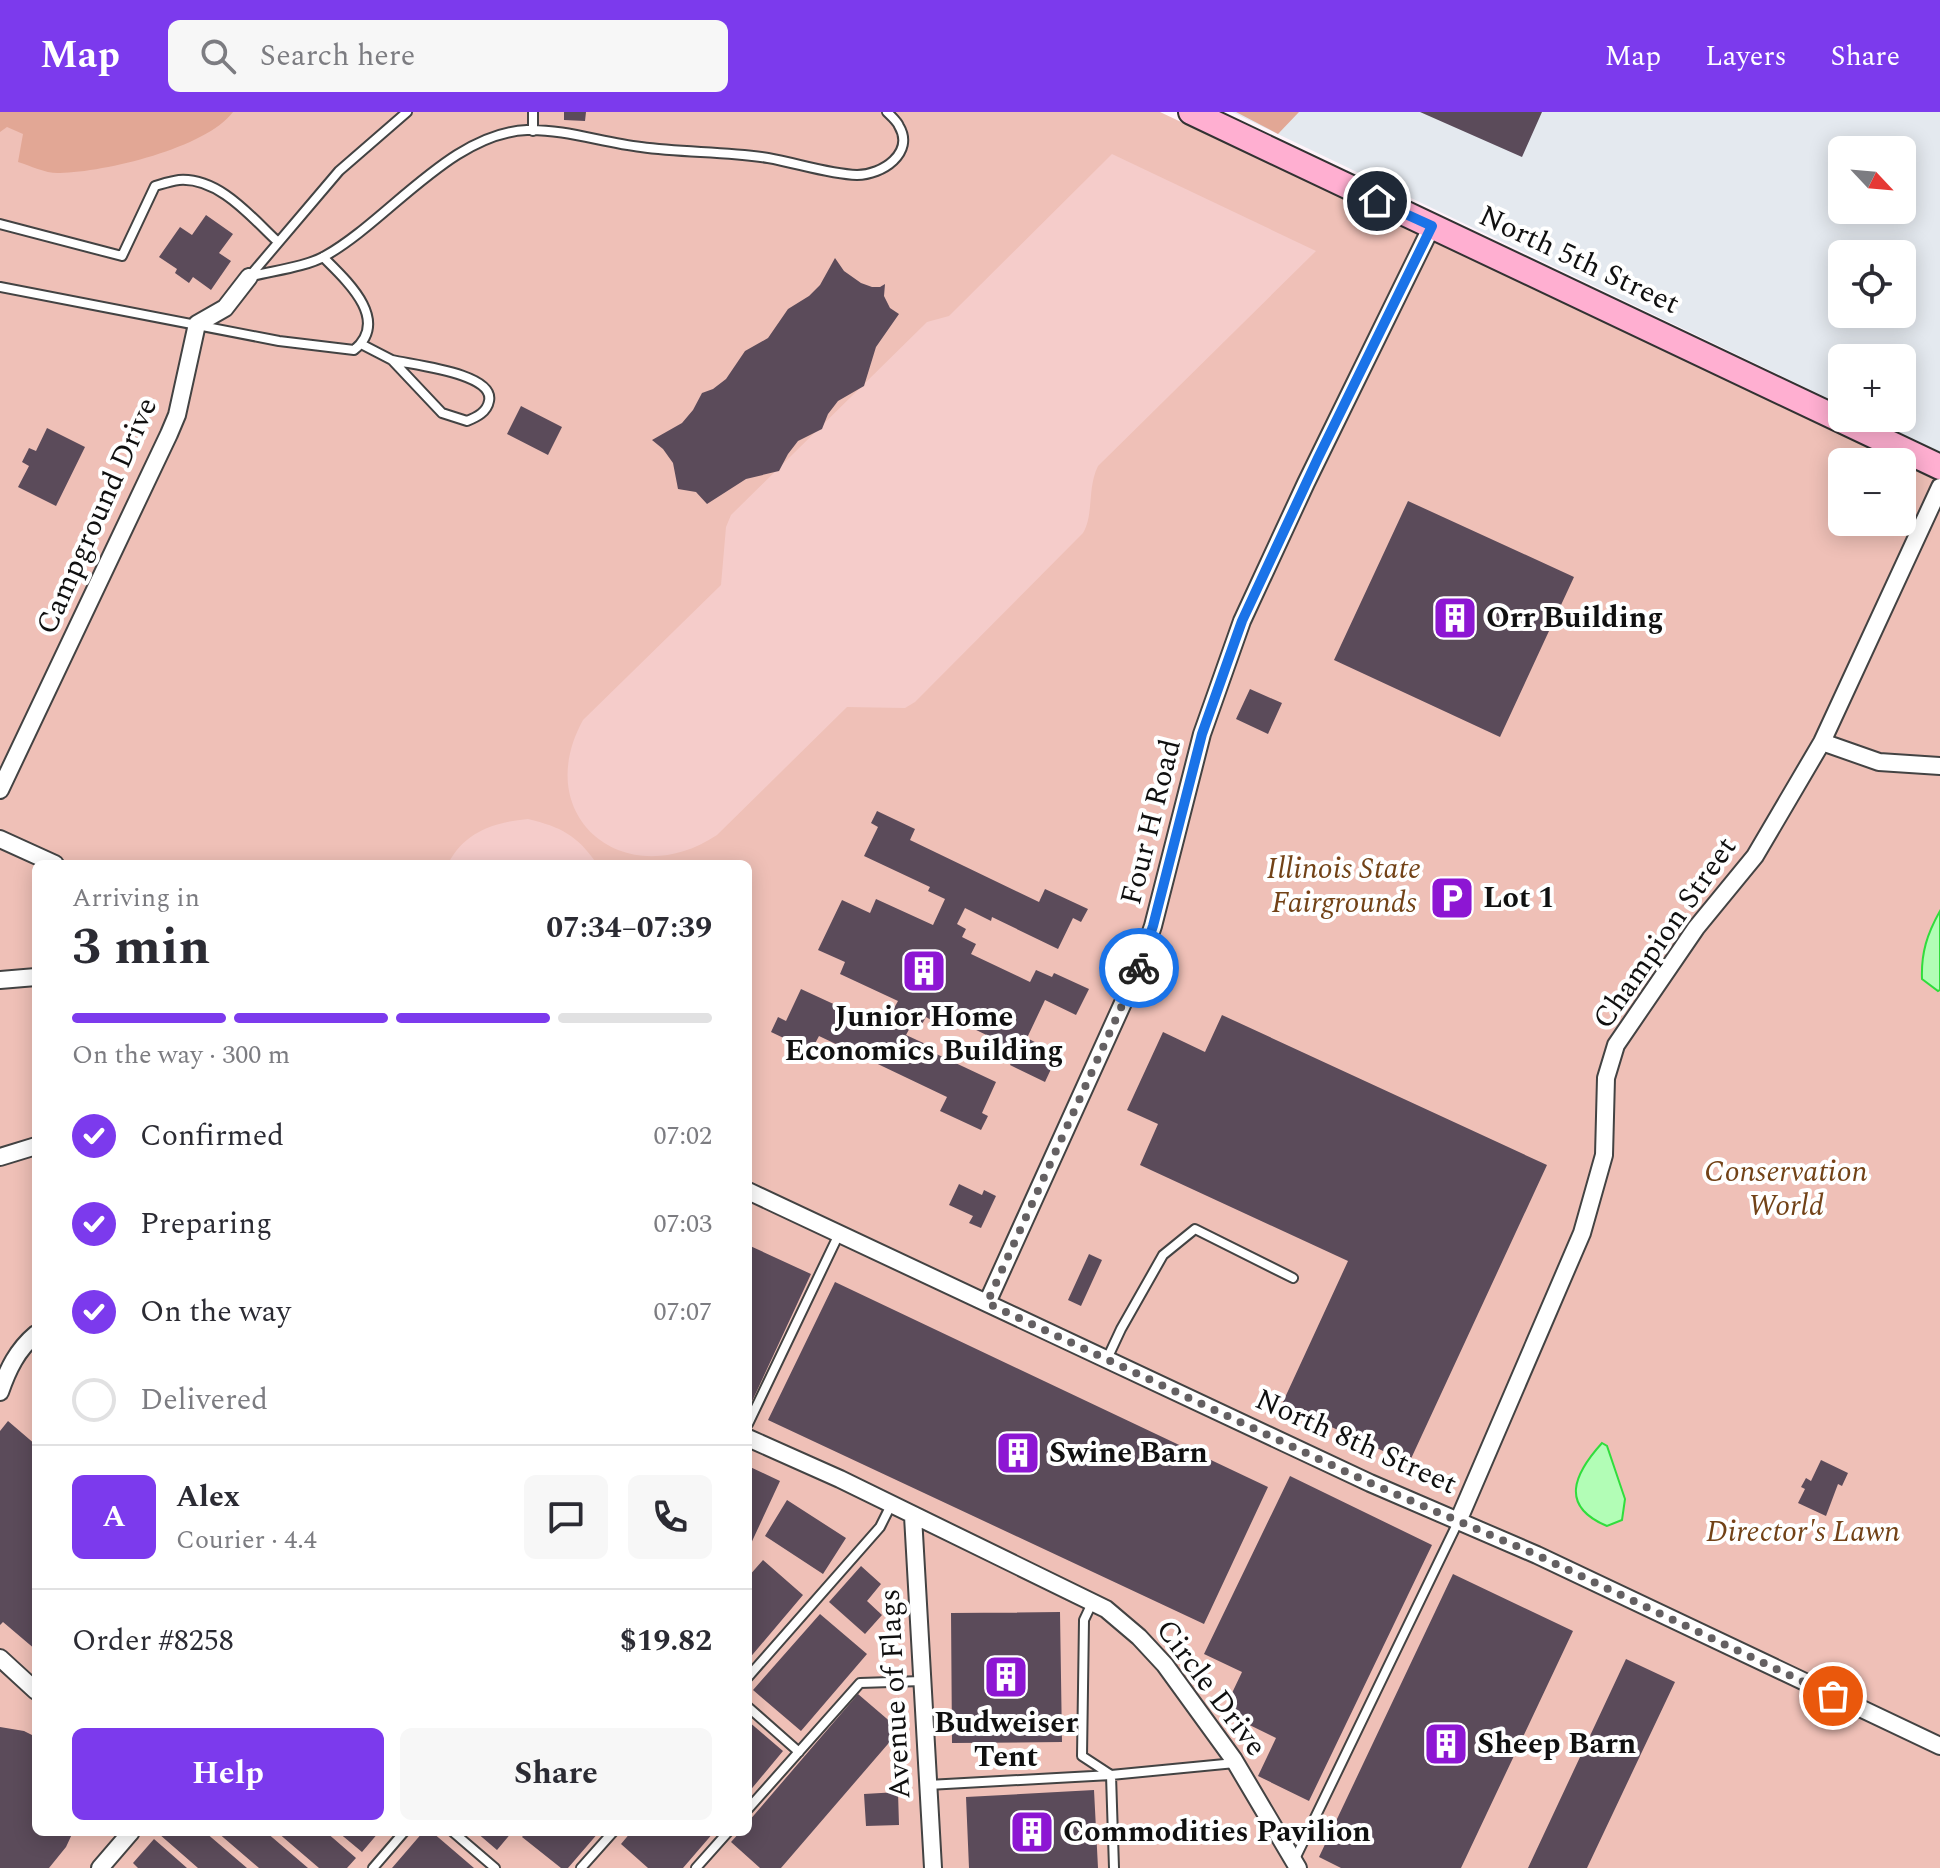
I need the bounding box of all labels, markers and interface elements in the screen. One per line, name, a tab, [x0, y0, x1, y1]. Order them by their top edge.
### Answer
search box	[168, 20, 728, 92]
text: Map	[40, 27, 120, 85]
text: Search here	[260, 33, 415, 79]
icon: search	[196, 34, 240, 78]
text: Map	[1605, 35, 1661, 78]
text: Layers	[1705, 35, 1787, 78]
text: Share	[1831, 35, 1900, 78]
north arrow	[1828, 136, 1916, 224]
map controls	[1828, 136, 1916, 536]
pin	[1343, 167, 1411, 235]
icon: home	[1355, 179, 1399, 223]
street label: North 5th Street	[1471, 193, 1687, 327]
button: locate	[1828, 240, 1916, 328]
button: +	[1828, 344, 1916, 432]
street label: Campground Drive	[24, 390, 170, 642]
button: −	[1828, 448, 1916, 536]
building icon: Orr Building	[1431, 594, 1479, 642]
place label: Orr Building	[1486, 595, 1664, 641]
street label: Four H Road	[1108, 734, 1194, 910]
street label: Champion Street	[1581, 827, 1749, 1039]
park label: Illinois State Fairgrounds	[1267, 846, 1421, 926]
parking icon: Lot 1	[1428, 874, 1476, 922]
place label: Lot 1	[1483, 875, 1555, 921]
text: Arriving in	[72, 878, 200, 918]
text: 07:34–07:39	[546, 905, 712, 951]
text: 3 min	[72, 908, 210, 987]
courier	[1099, 928, 1179, 1008]
icon: bike	[1117, 946, 1161, 990]
building icon: Junior Home Economics Building	[900, 947, 948, 995]
place label: Junior Home Economics Building	[784, 994, 1064, 1074]
text: On the way · 300 m	[72, 1035, 290, 1075]
text: Confirmed	[140, 1113, 284, 1159]
icon: check	[72, 1114, 116, 1158]
text: 07:02	[653, 1116, 712, 1156]
park label: Conservation World	[1704, 1149, 1868, 1229]
text: Preparing	[140, 1201, 272, 1247]
icon: check	[72, 1202, 116, 1246]
text: 07:03	[653, 1204, 712, 1244]
text: On the way	[140, 1289, 291, 1335]
icon: check	[72, 1290, 116, 1334]
text: 07:07	[653, 1292, 712, 1332]
text: Delivered	[140, 1377, 268, 1423]
street label: North 8th Street	[1248, 1377, 1464, 1507]
building icon: Swine Barn	[994, 1429, 1042, 1477]
place label: Swine Barn	[1049, 1430, 1208, 1476]
text: Alex	[176, 1474, 240, 1520]
button: chat	[524, 1475, 608, 1559]
button: phone	[628, 1475, 712, 1559]
text: A	[102, 1494, 126, 1540]
park label: Director's Lawn	[1706, 1509, 1900, 1555]
text: Courier · 4.4	[176, 1520, 317, 1560]
street label: Avenue of Flags	[867, 1588, 923, 1800]
street label: Circle Drive	[1144, 1610, 1278, 1766]
text: Order #8258	[72, 1618, 234, 1664]
text: $19.82	[620, 1618, 712, 1664]
building icon: Budweiser Tent	[982, 1653, 1030, 1701]
pin	[1799, 1662, 1867, 1730]
icon: bag	[1811, 1674, 1855, 1718]
place label: Budweiser Tent	[934, 1700, 1078, 1780]
building icon: Sheep Barn	[1422, 1720, 1470, 1768]
place label: Sheep Barn	[1477, 1721, 1636, 1767]
button: Help	[72, 1728, 384, 1820]
button: Share	[400, 1728, 712, 1820]
building icon: Commodities Pavilion	[1008, 1808, 1056, 1856]
place label: Commodities Pavilion	[1063, 1809, 1371, 1855]

